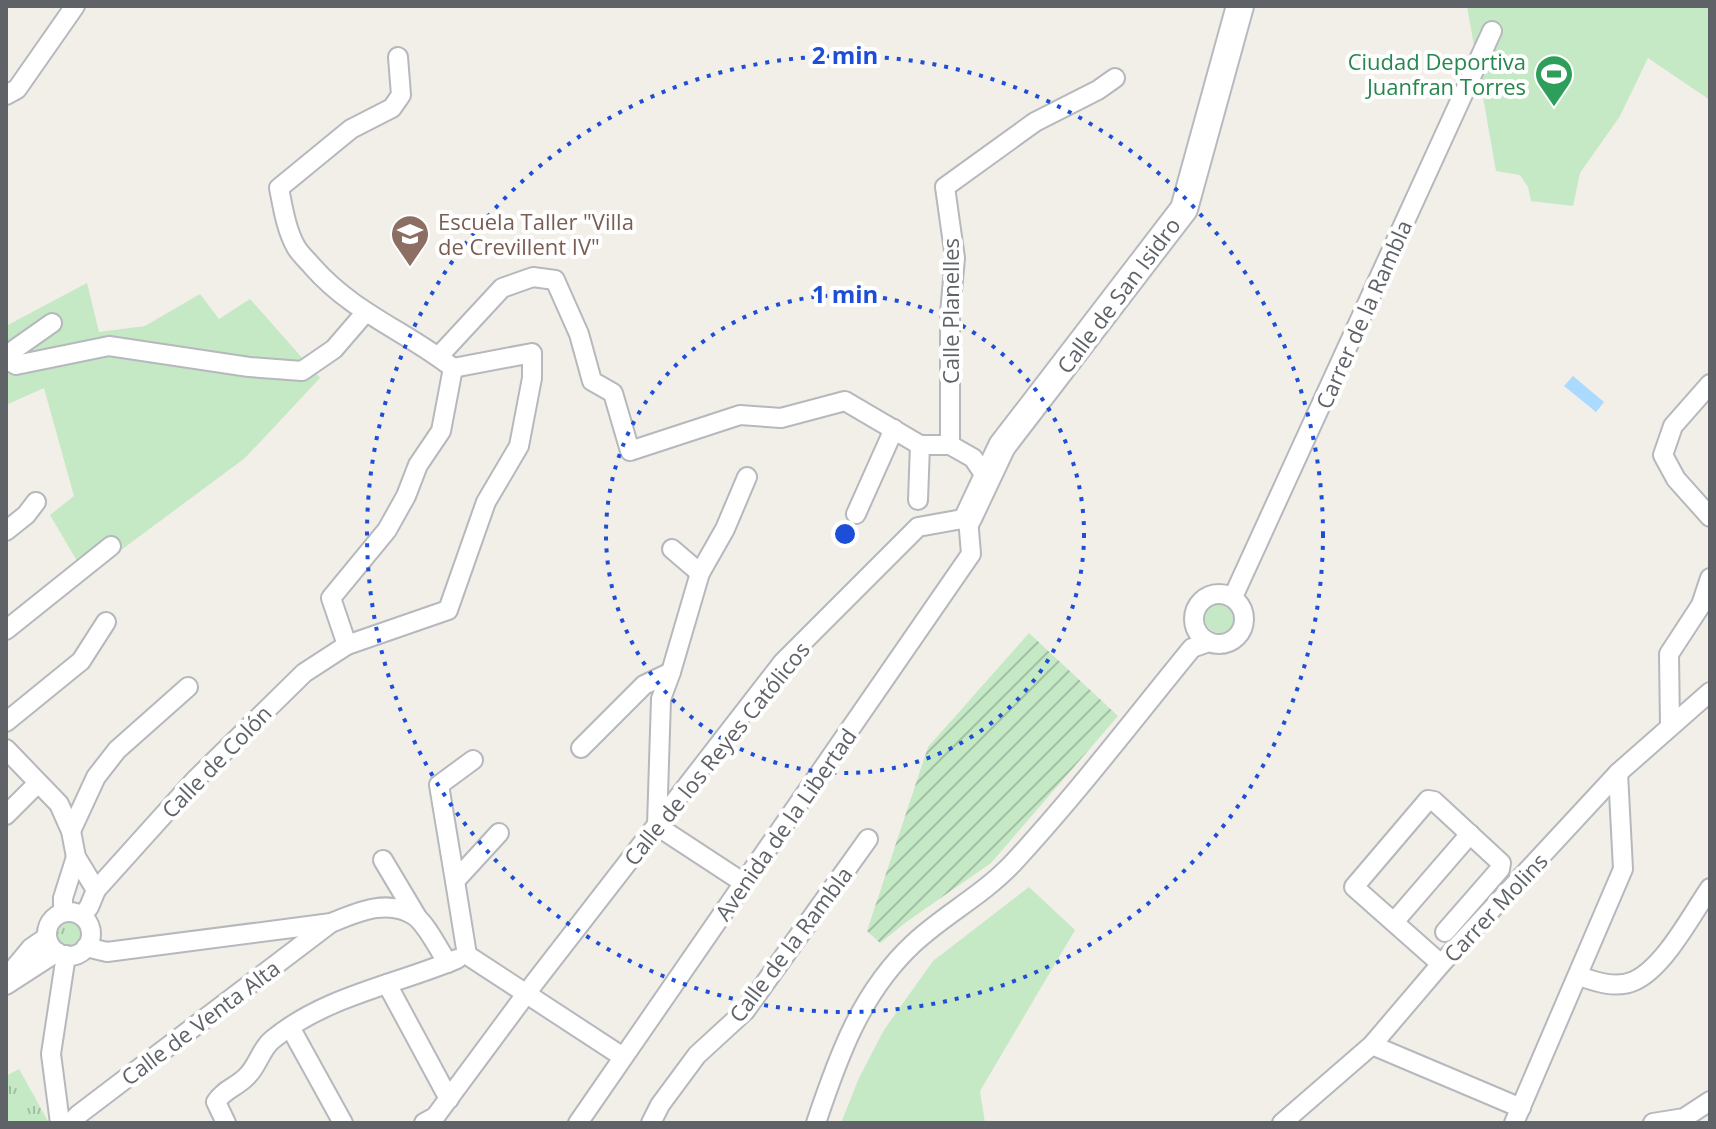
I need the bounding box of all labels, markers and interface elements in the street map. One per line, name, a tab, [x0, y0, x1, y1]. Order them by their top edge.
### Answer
text: 2 min	[812, 38, 878, 71]
place label: Ciudad Deportiva Juanfran Torres	[1348, 46, 1526, 101]
sports icon: Ciudad Deportiva Juanfran Torres	[1533, 53, 1575, 108]
place label: Escuela Taller "Villa de Crevillent IV"	[438, 206, 634, 261]
street label: Calle de San Isidro	[1049, 211, 1187, 379]
school or university icon: Escuela Taller "Villa de Crevillent IV"	[389, 213, 431, 268]
street label: Carrer de la Rambla	[1308, 215, 1418, 413]
street label: Calle Planelles	[935, 238, 965, 384]
text: 1 min	[812, 277, 878, 310]
centre of rings	[831, 520, 859, 548]
street label: Calle de los Reyes Católicos	[616, 635, 816, 871]
street label: Calle de Colón	[154, 698, 278, 824]
street label: Avenida de la Libertad	[707, 722, 863, 926]
street label: Carrer Molins	[1437, 846, 1553, 968]
street label: Calle de la Rambla	[722, 860, 858, 1028]
street label: Calle de Venta Alta	[115, 953, 285, 1091]

